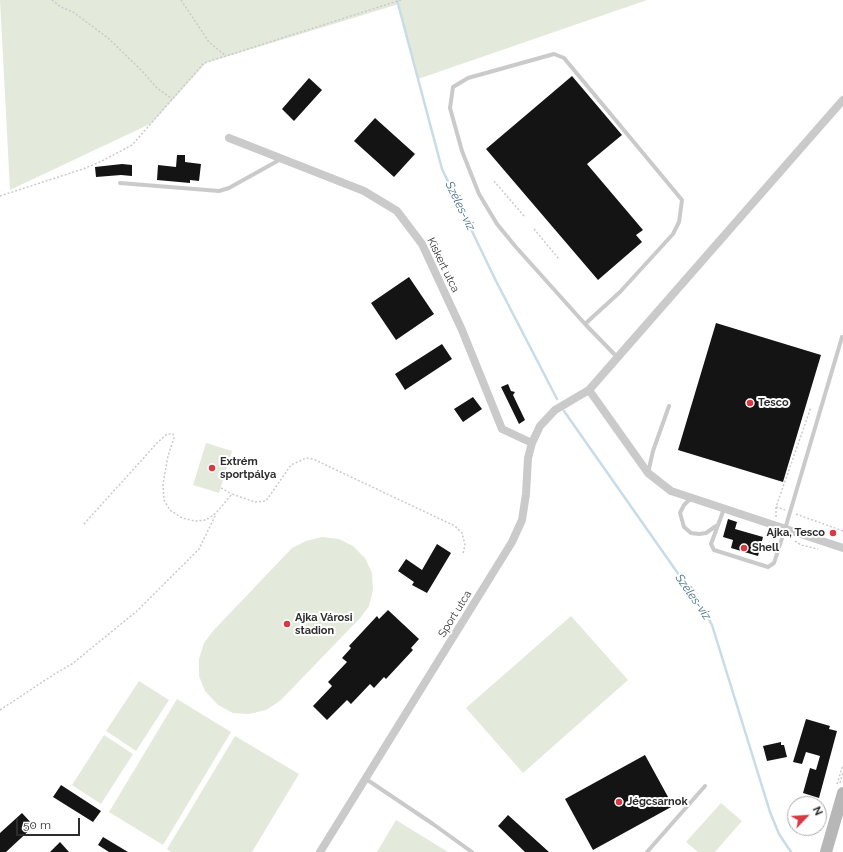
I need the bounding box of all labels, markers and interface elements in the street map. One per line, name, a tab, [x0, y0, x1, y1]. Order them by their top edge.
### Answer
water label: Széles-víz	[442, 179, 478, 233]
street label: Kiskert utca	[424, 235, 462, 295]
place label: Tesco	[758, 396, 789, 410]
marker: Tesco	[745, 398, 755, 408]
place label: Extrém sportpálya	[220, 455, 276, 481]
marker: Extrém sportpálya	[207, 463, 217, 473]
place label: Ajka, Tesco	[767, 526, 825, 540]
marker: Ajka, Tesco	[828, 528, 838, 538]
place label: Shell	[752, 541, 779, 555]
marker: Shell	[739, 543, 749, 553]
water label: Széles-víz	[672, 571, 714, 623]
street label: Sport utca	[435, 588, 475, 640]
place label: Ajka Városi stadion	[295, 611, 353, 637]
marker: Ajka Városi stadion	[282, 619, 292, 629]
place label: Jégcsarnok	[627, 795, 688, 809]
north arrow	[787, 796, 827, 836]
marker: Jégcsarnok	[614, 797, 624, 807]
text: N	[810, 805, 825, 818]
scale bar	[18, 810, 82, 836]
text: 50 m	[23, 818, 51, 832]

